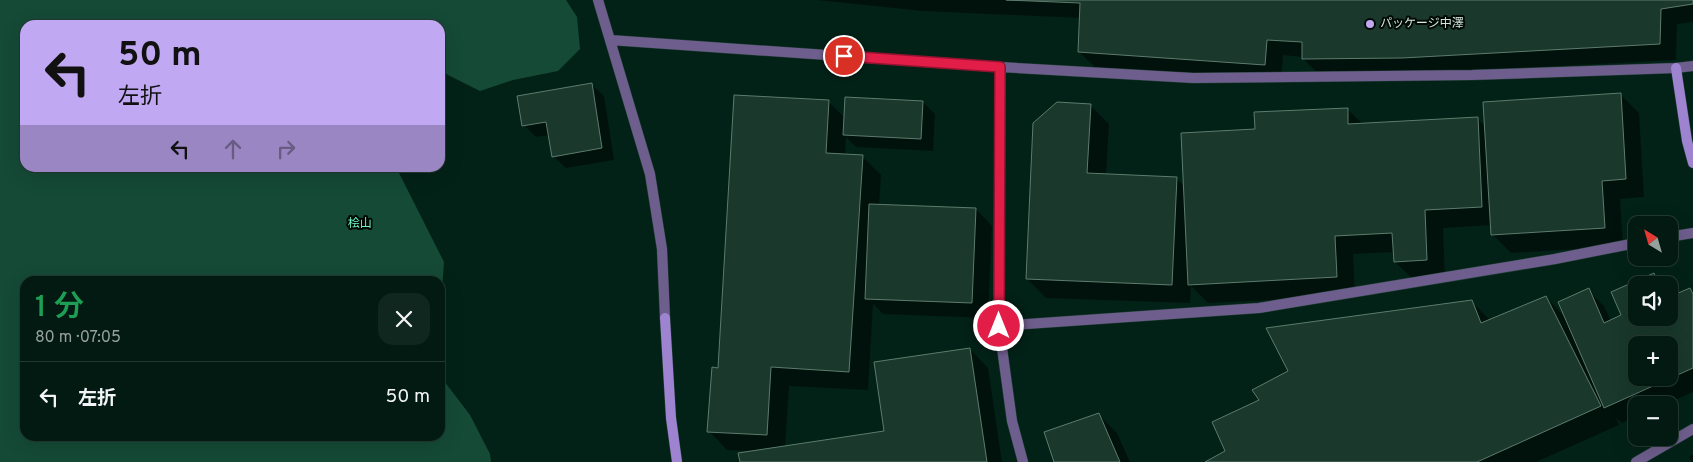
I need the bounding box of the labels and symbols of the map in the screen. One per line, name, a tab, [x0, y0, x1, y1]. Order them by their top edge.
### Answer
place label: パッケージ中澤	[1380, 16, 1464, 32]
marker: パッケージ中澤	[1364, 18, 1376, 30]
pin	[823, 35, 865, 77]
park label: 桧山	[348, 216, 372, 232]
north arrow	[1628, 216, 1678, 266]
position arrow	[972, 299, 1024, 351]

